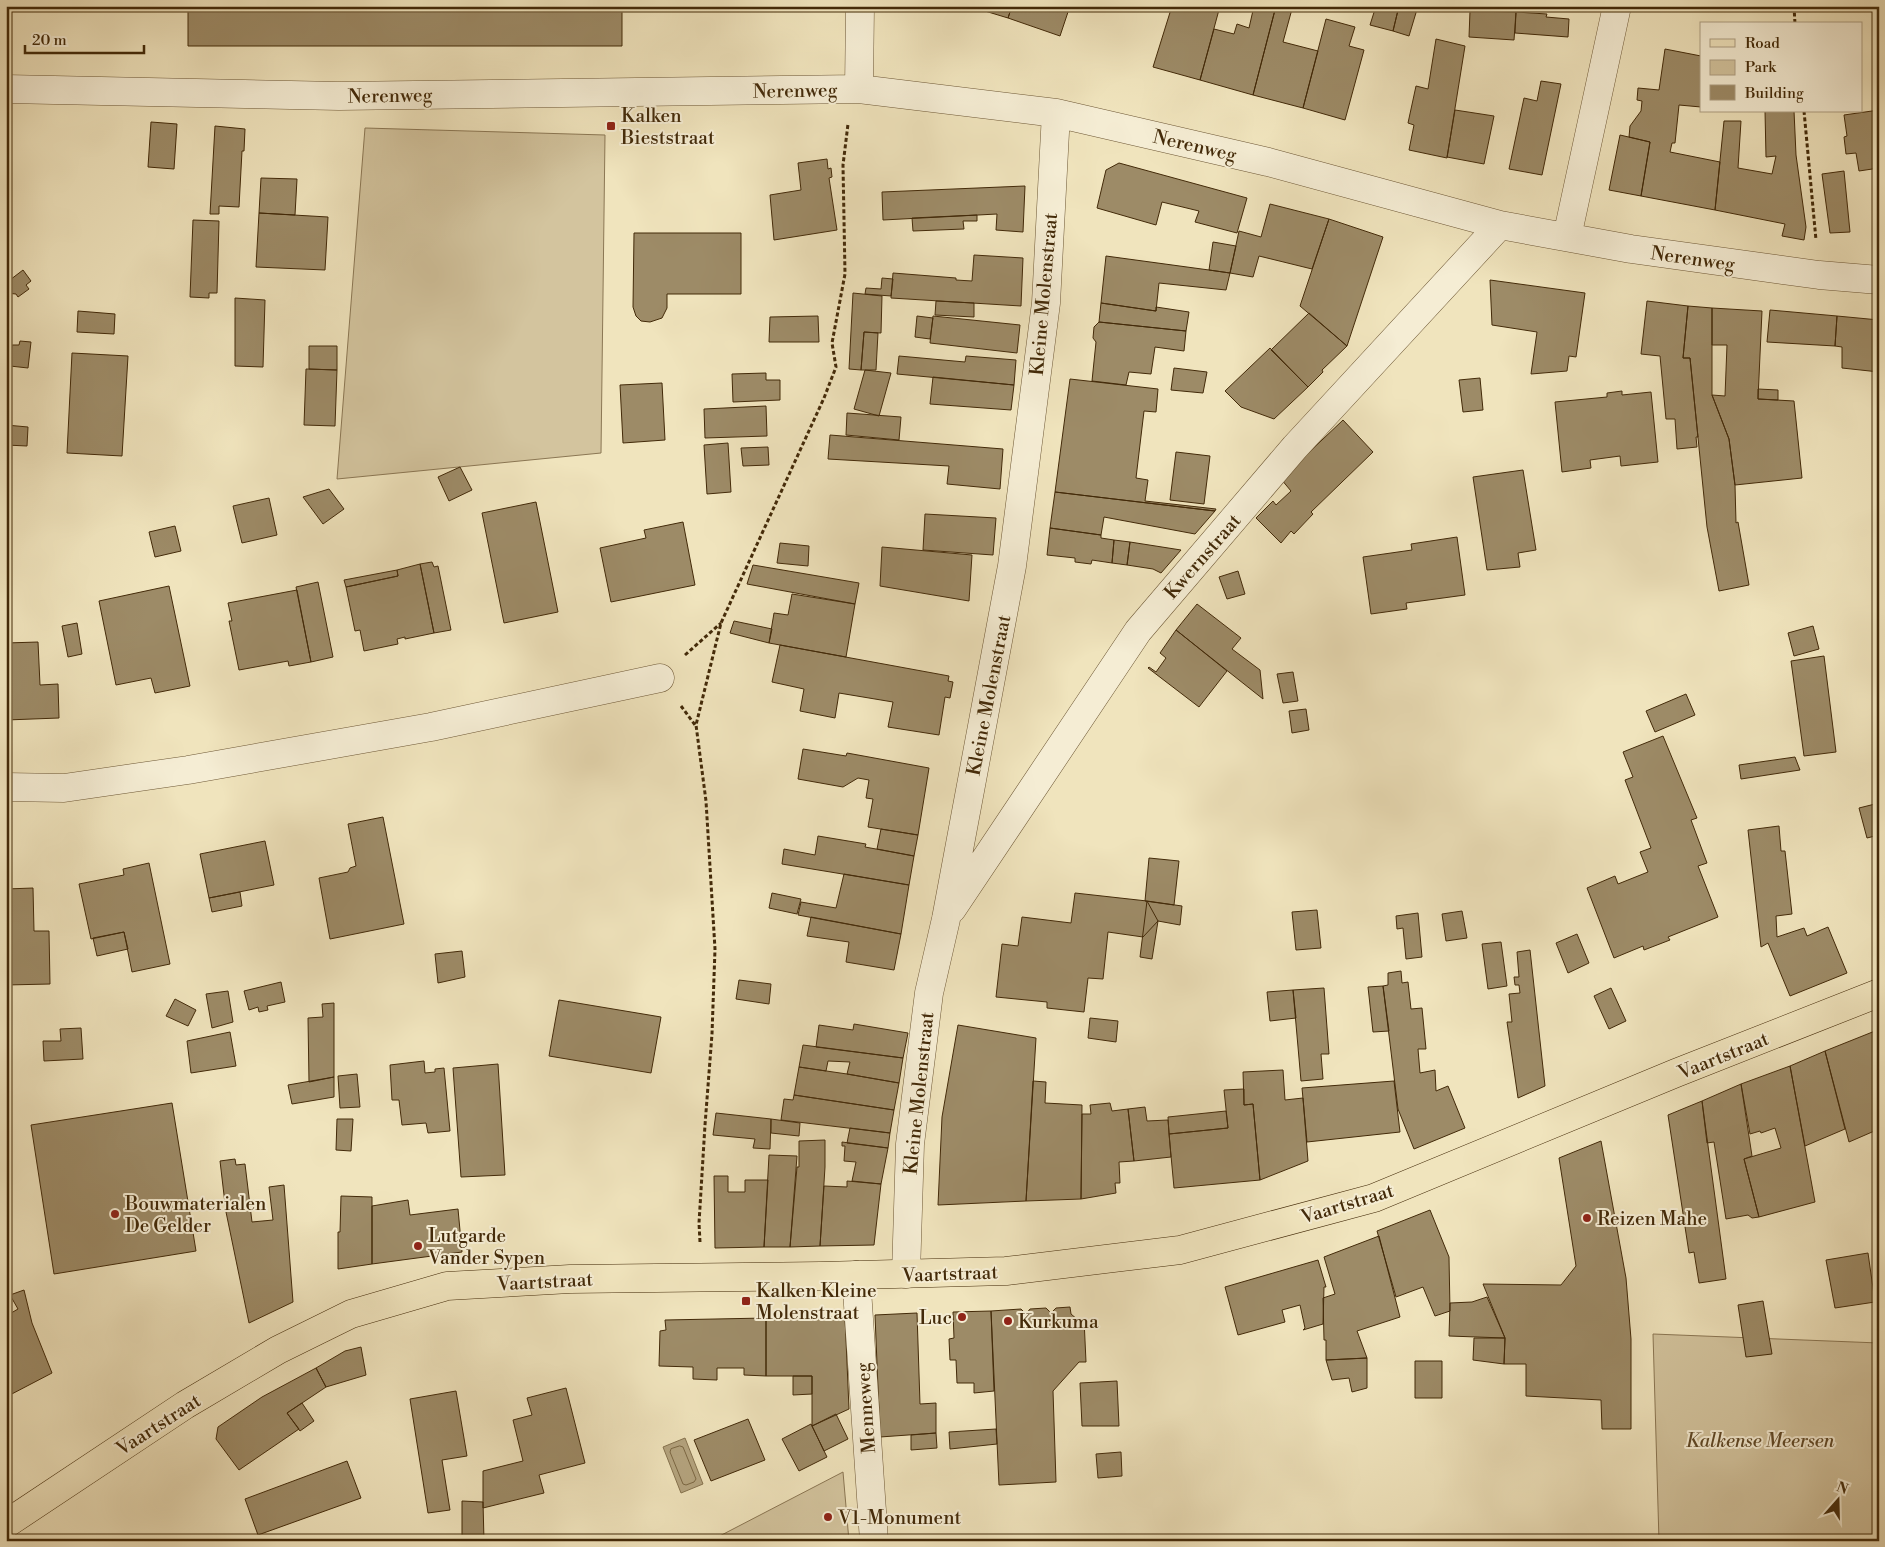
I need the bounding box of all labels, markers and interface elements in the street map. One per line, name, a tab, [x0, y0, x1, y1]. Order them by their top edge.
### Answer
scale bar	[25, 22, 144, 54]
legend	[1700, 22, 1862, 112]
text: 20 m	[32, 31, 67, 50]
text: Road	[1745, 34, 1780, 53]
text: Park	[1745, 58, 1777, 77]
street label: Nerenweg	[752, 78, 838, 104]
street label: Nerenweg	[347, 83, 433, 109]
text: Building	[1744, 84, 1804, 103]
place label: Kalken Bieststraat	[620, 104, 715, 150]
marker: Kalken Bieststraat	[605, 120, 617, 132]
street label: Nerenweg	[1151, 125, 1239, 167]
street label: Kleine Molenstraat	[1025, 211, 1063, 377]
street label: Nerenweg	[1649, 241, 1737, 277]
street label: Kwernstraat	[1159, 509, 1246, 604]
street label: Kleine Molenstraat	[962, 612, 1016, 778]
street label: Kleine Molenstraat	[899, 1010, 940, 1176]
street label: Vaartstraat	[1673, 1027, 1773, 1085]
street label: Vaartstraat	[1297, 1178, 1397, 1230]
place label: Bouwmaterialen De Gelder	[124, 1192, 266, 1238]
place label: Reizen Mahe	[1597, 1207, 1707, 1231]
marker: Bouwmaterialen De Gelder	[109, 1208, 121, 1220]
marker: Reizen Mahe	[1581, 1212, 1593, 1224]
place label: Lutgarde Vander Sypen	[427, 1224, 545, 1270]
marker: Lutgarde Vander Sypen	[412, 1240, 424, 1252]
street label: Vaartstraat	[901, 1260, 999, 1288]
street label: Vaartstraat	[496, 1267, 594, 1297]
place label: Kalken Kleine Molenstraat	[756, 1279, 877, 1325]
marker: Kalken Kleine Molenstraat	[740, 1295, 752, 1307]
place label: Luc	[919, 1306, 952, 1330]
place label: Kurkuma	[1018, 1310, 1099, 1334]
marker: Luc	[956, 1311, 968, 1323]
marker: Kurkuma	[1002, 1315, 1014, 1327]
street label: Menneweg	[851, 1362, 881, 1454]
street label: Vaartstraat	[111, 1388, 206, 1462]
park label: Kalkense Meersen	[1686, 1429, 1835, 1453]
north arrow	[1812, 1474, 1862, 1524]
text: N	[1834, 1478, 1850, 1499]
place label: V1-Monument	[837, 1506, 961, 1530]
marker: V1-Monument	[822, 1511, 834, 1523]

